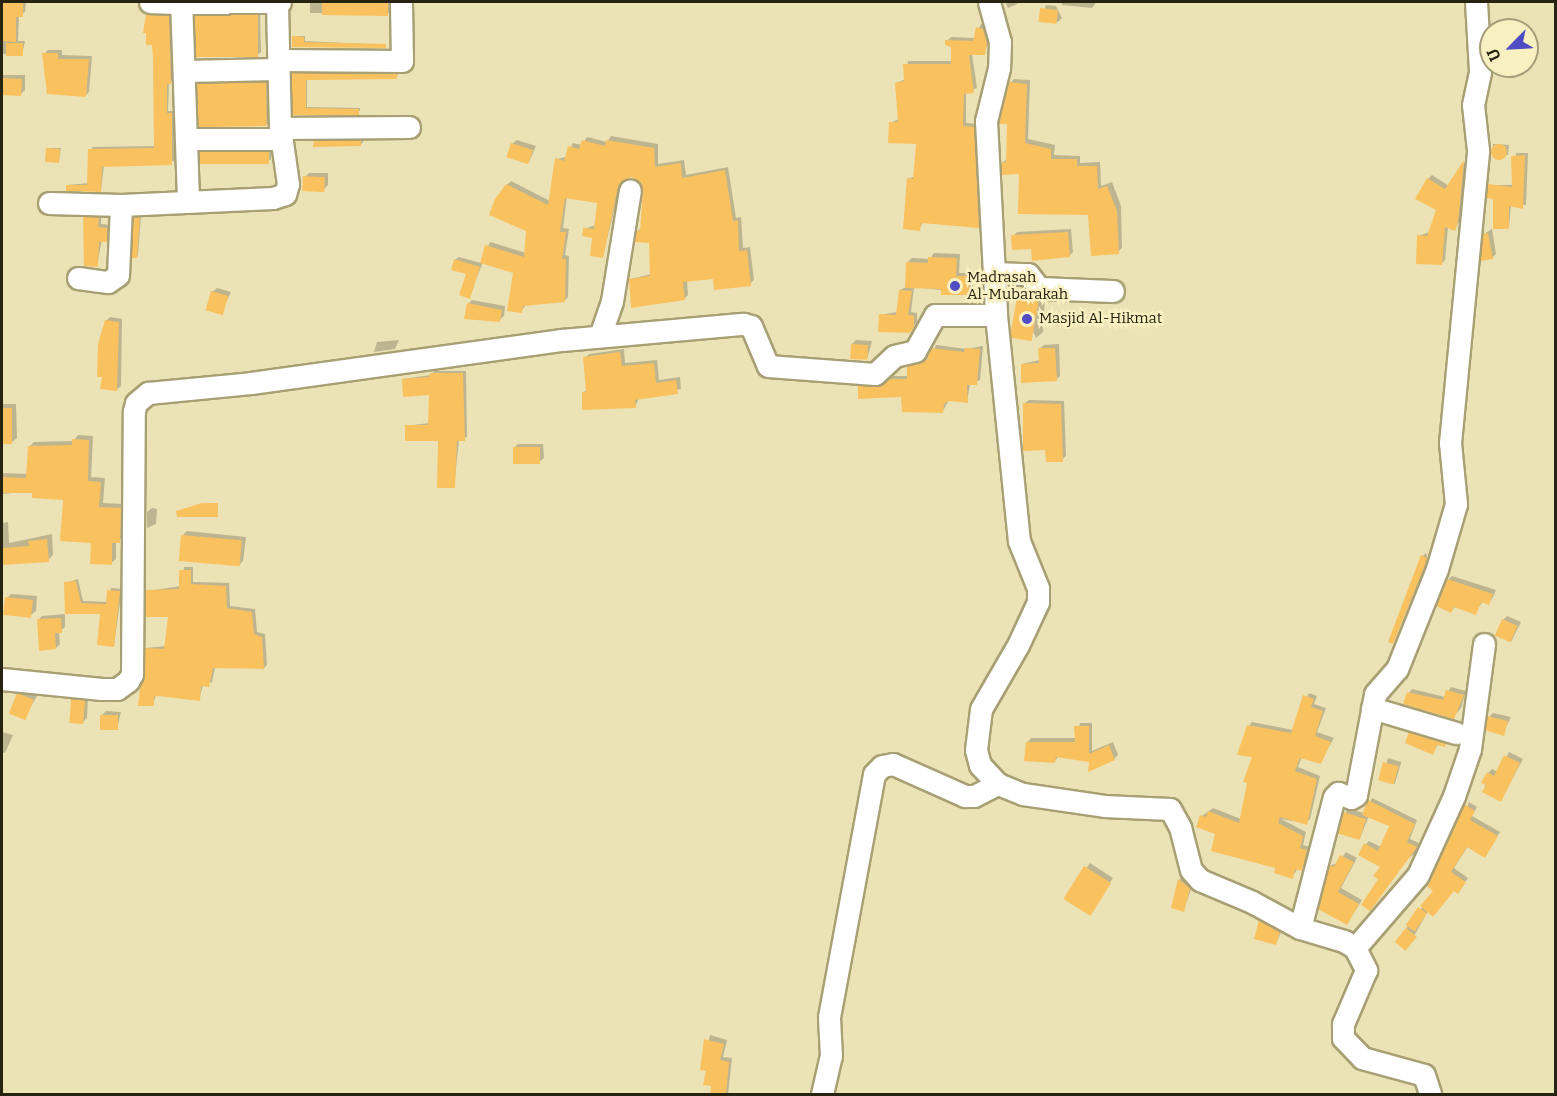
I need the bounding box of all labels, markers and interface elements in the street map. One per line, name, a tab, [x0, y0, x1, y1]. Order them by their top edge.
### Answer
north arrow	[1479, 18, 1539, 78]
text: U	[1483, 45, 1505, 64]
place label: Madrasah Al-Mubarakah	[967, 268, 1068, 303]
marker: Madrasah Al-Mubarakah	[948, 279, 962, 293]
place label: Masjid Al-Hikmat	[1039, 310, 1162, 328]
marker: Masjid Al-Hikmat	[1020, 312, 1034, 326]

